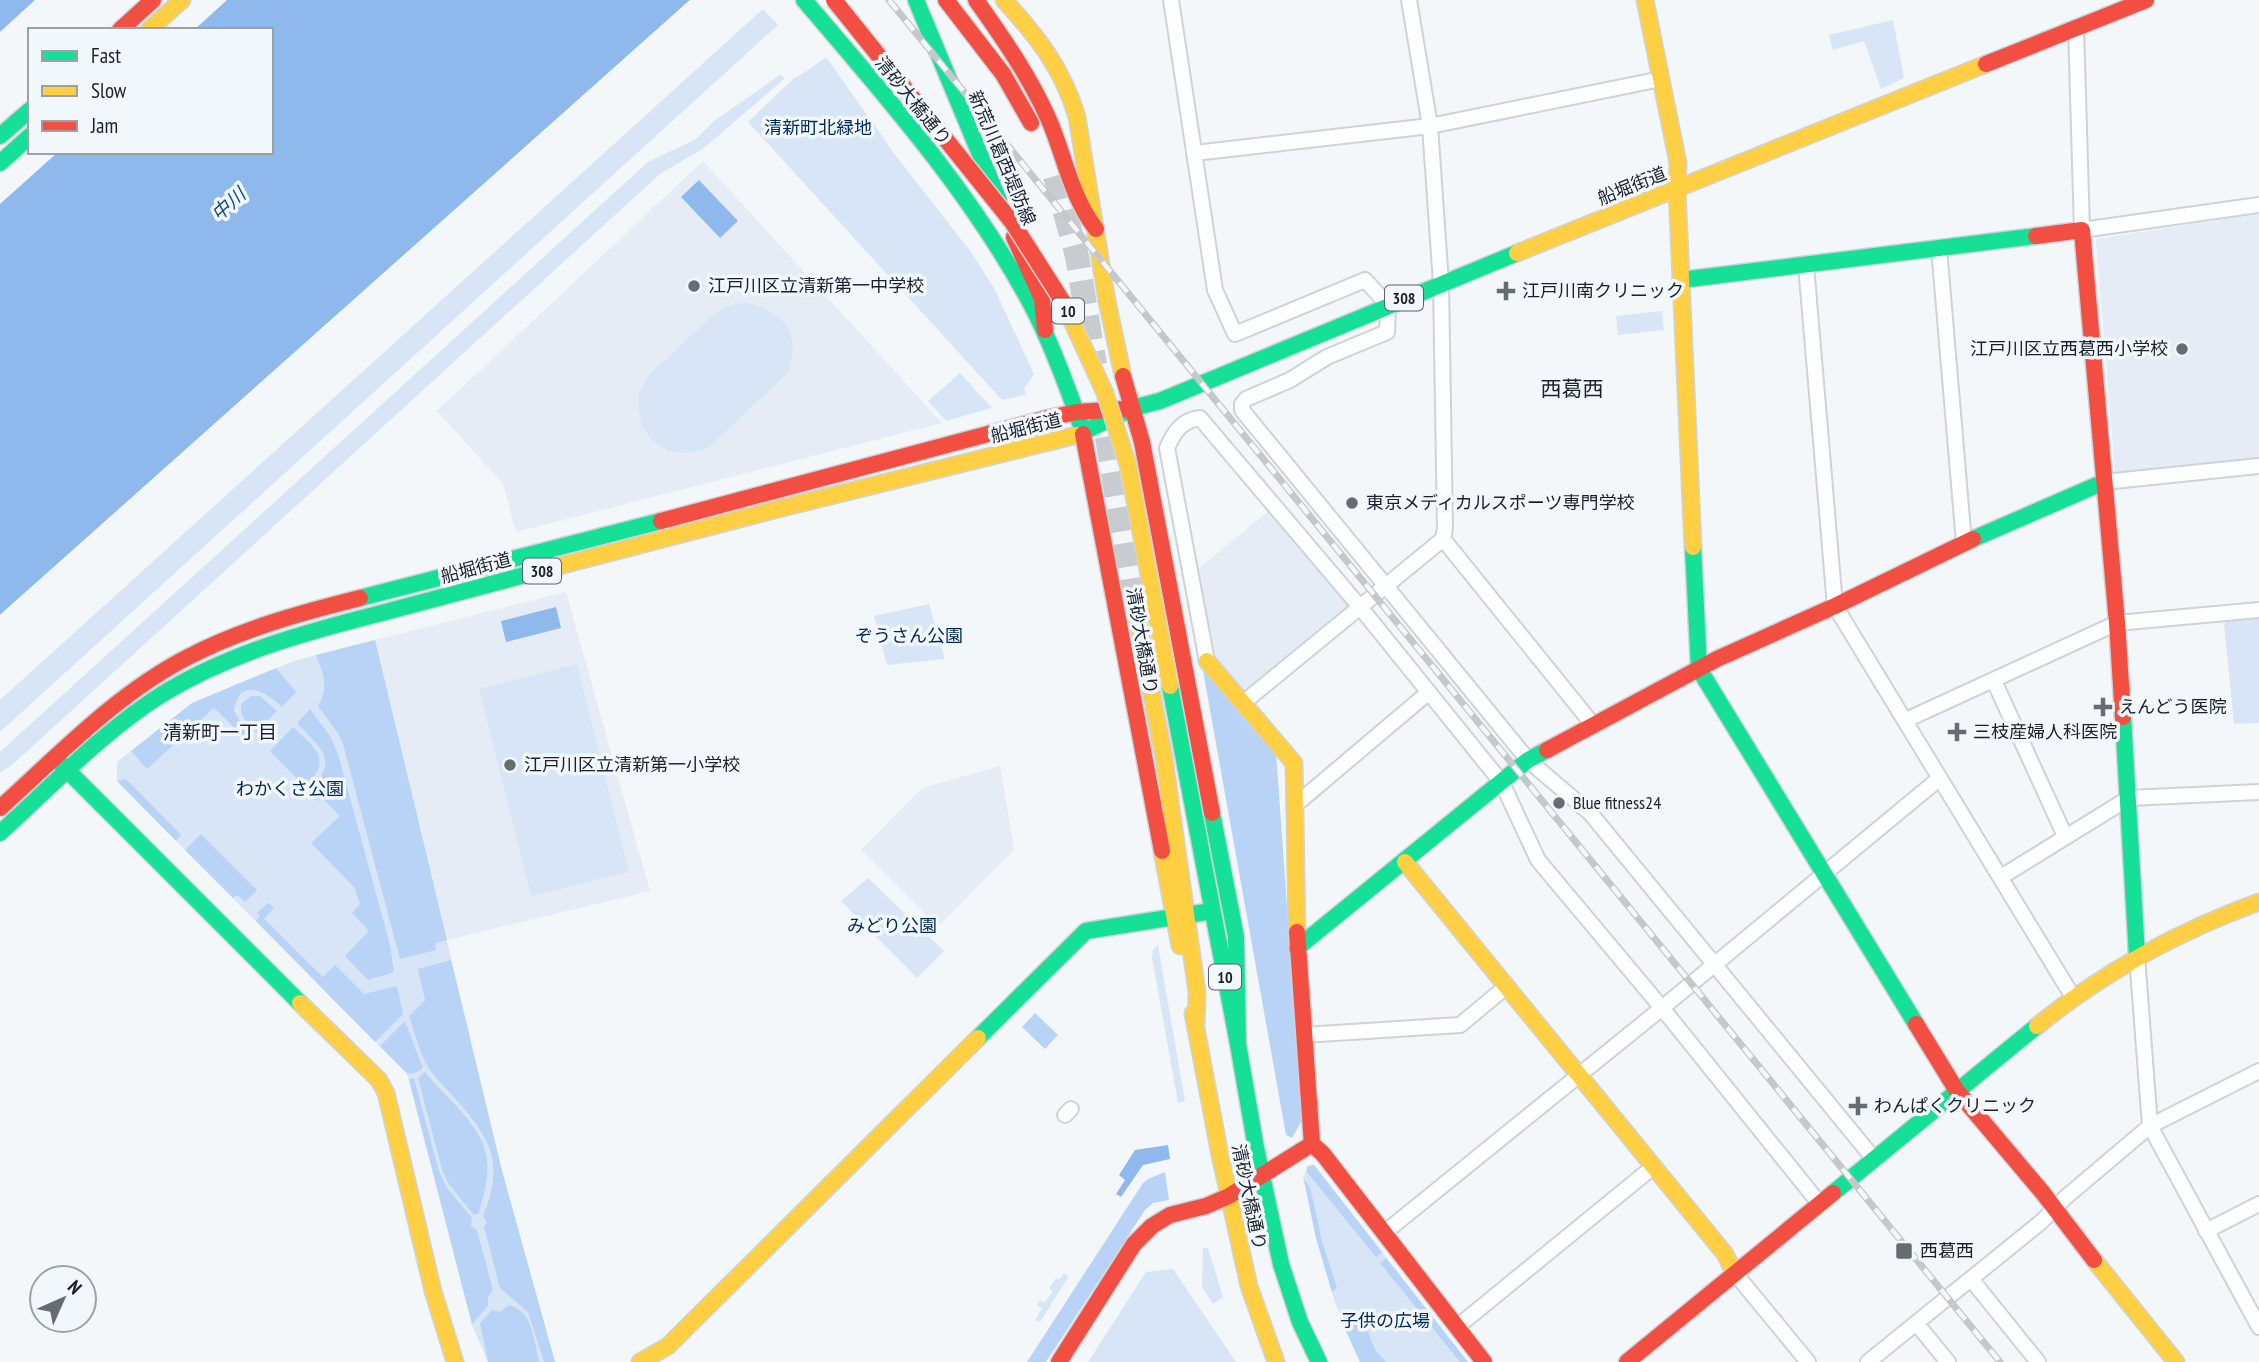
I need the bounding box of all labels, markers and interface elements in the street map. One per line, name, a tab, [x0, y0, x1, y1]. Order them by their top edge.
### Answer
legend	[28, 28, 273, 154]
text: Fast	[91, 42, 121, 69]
street label: 清砂大橋通り	[870, 51, 956, 150]
text: Slow	[91, 77, 127, 104]
street label: 新荒川葛西堤防線	[964, 87, 1041, 229]
text: Jam	[90, 112, 118, 139]
park label: 清新町北緑地	[764, 116, 872, 139]
street label: 船堀街道	[1594, 161, 1669, 210]
water label: 中川	[206, 181, 252, 226]
place label: 江戸川区立清新第一中学校	[708, 274, 924, 297]
marker: 江戸川区立清新第一中学校	[686, 278, 702, 294]
place label: 江戸川南クリニック	[1522, 279, 1684, 302]
marker: 江戸川南クリニック	[1496, 281, 1516, 301]
road number: 308	[1385, 286, 1423, 310]
road number: 10	[1052, 298, 1084, 324]
place label: 江戸川区立西葛西小学校	[1970, 337, 2168, 360]
marker: 江戸川区立西葛西小学校	[2174, 341, 2190, 357]
district label: 西葛西	[1541, 375, 1604, 402]
street label: 船堀街道	[988, 408, 1064, 447]
place label: 東京メディカルスポーツ専門学校	[1366, 491, 1634, 514]
marker: 東京メディカルスポーツ専門学校	[1344, 495, 1360, 511]
street label: 船堀街道	[438, 547, 514, 588]
road number: 308	[523, 558, 561, 584]
street label: 清砂大橋通り	[1122, 586, 1163, 696]
park label: ぞうさん公園	[855, 624, 963, 647]
place label: えんどう医院	[2119, 695, 2226, 718]
marker: えんどう医院	[2093, 697, 2113, 717]
district label: 清新町一丁目	[163, 720, 277, 744]
place label: 三枝産婦人科医院	[1973, 720, 2117, 743]
marker: 三枝産婦人科医院	[1947, 722, 1967, 742]
place label: 江戸川区立清新第一小学校	[524, 753, 740, 776]
marker: 江戸川区立清新第一小学校	[502, 757, 518, 773]
park label: わかくさ公園	[236, 777, 344, 800]
place label: Blue fitness24	[1573, 791, 1661, 814]
marker: Blue fitness24	[1551, 795, 1567, 811]
park label: みどり公園	[847, 914, 937, 937]
road number: 10	[1209, 965, 1241, 990]
place label: わんぱくクリニック	[1874, 1094, 2036, 1117]
marker: わんぱくクリニック	[1848, 1096, 1868, 1116]
street label: 清砂大橋通り	[1227, 1142, 1272, 1252]
place label: 西葛西	[1920, 1239, 1974, 1262]
marker: 西葛西	[1894, 1241, 1914, 1261]
north arrow	[28, 1264, 98, 1334]
text: N	[63, 1275, 87, 1299]
park label: 子供の広場	[1340, 1309, 1430, 1332]

